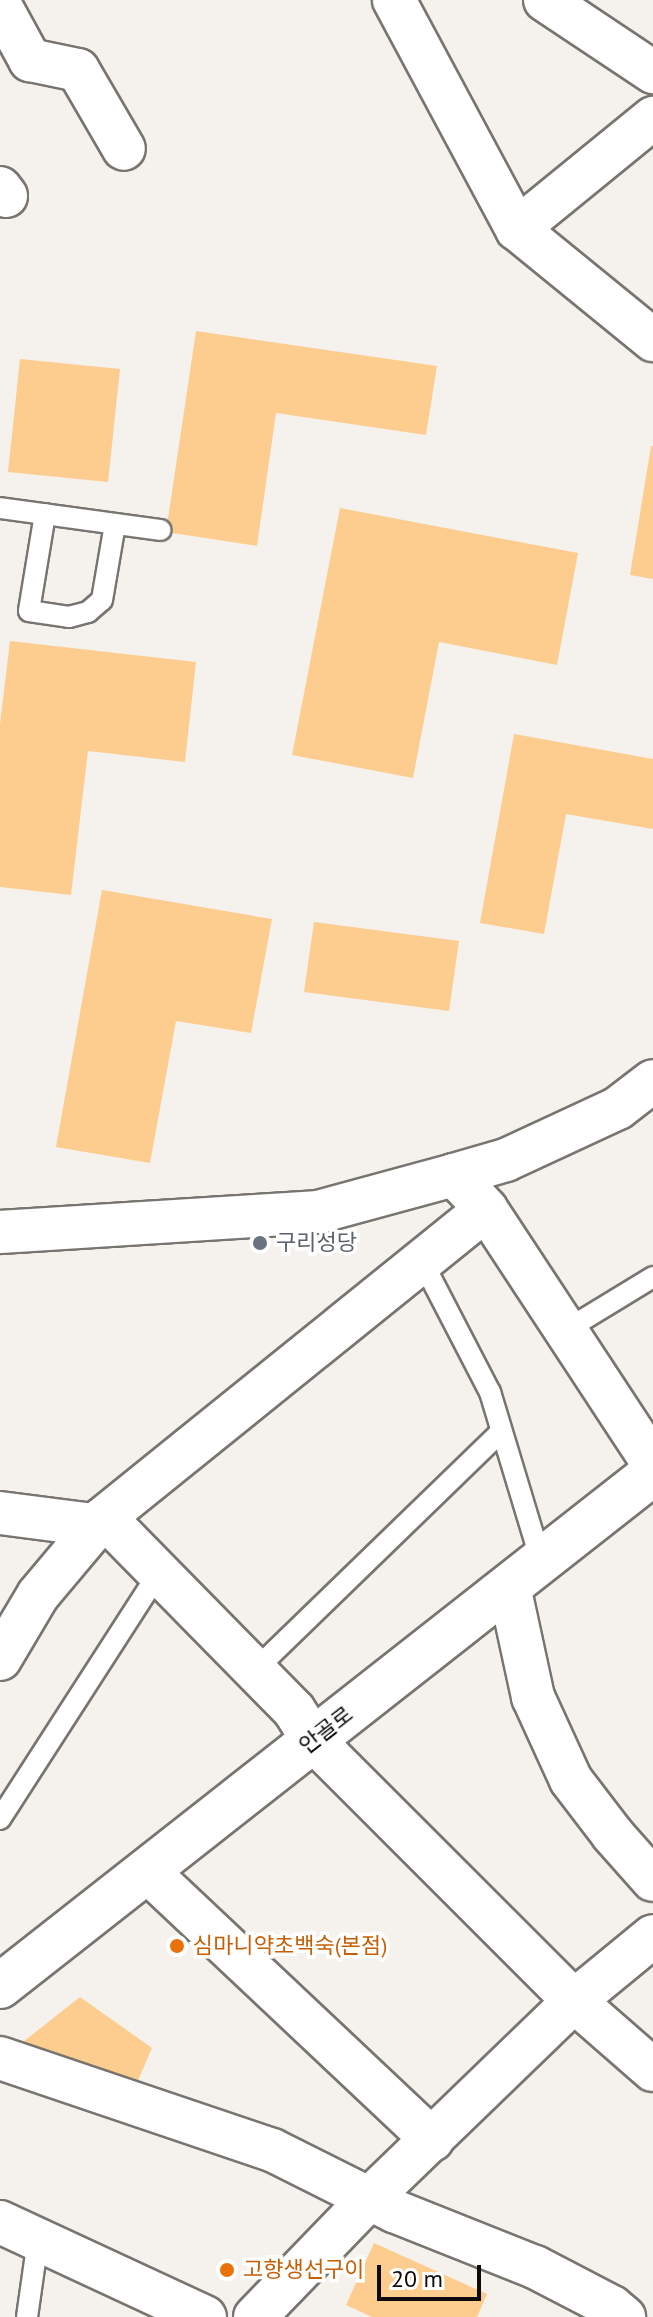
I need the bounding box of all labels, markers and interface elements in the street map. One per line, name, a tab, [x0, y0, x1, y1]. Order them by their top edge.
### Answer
place label: 구리성당	[276, 1230, 357, 1256]
marker: 구리성당	[251, 1234, 269, 1252]
street label: 안골로	[294, 1701, 358, 1759]
place label: 심마니약초백숙(본점)	[193, 1933, 387, 1959]
marker: 심마니약초백숙(본점)	[168, 1937, 186, 1955]
scale bar	[381, 2249, 485, 2299]
place label: 고향생선구이	[243, 2257, 364, 2283]
marker: 고향생선구이	[218, 2261, 236, 2279]
text: 20 m	[391, 2263, 443, 2294]

